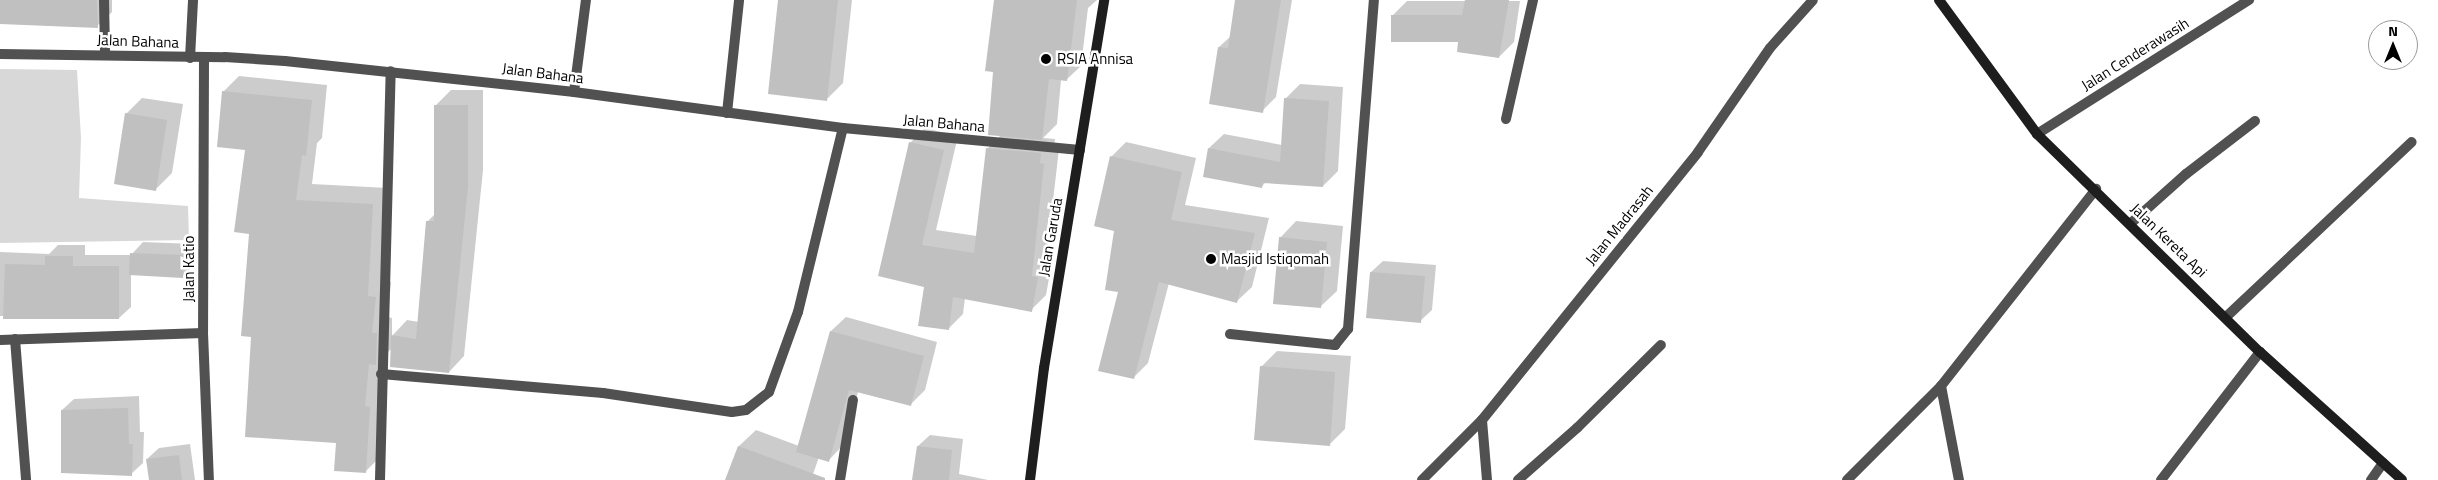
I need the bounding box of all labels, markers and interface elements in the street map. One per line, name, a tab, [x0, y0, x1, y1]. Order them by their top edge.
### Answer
street label: Jalan Cenderawasih	[2078, 14, 2192, 94]
north arrow	[2368, 20, 2418, 70]
text: N	[2388, 20, 2398, 41]
street label: Jalan Bahana	[97, 31, 179, 51]
place label: RSIA Annisa	[1057, 50, 1133, 68]
marker: RSIA Annisa	[1039, 52, 1053, 66]
street label: Jalan Bahana	[501, 59, 585, 87]
street label: Jalan Bahana	[902, 110, 986, 136]
street label: Jalan Madrasah	[1581, 181, 1657, 269]
street label: Jalan Garuda	[1034, 196, 1066, 278]
street label: Jalan Kereta Api	[2127, 199, 2211, 281]
street label: Jalan Katio	[180, 236, 198, 302]
place label: Masjid Istiqomah	[1221, 250, 1329, 268]
marker: Masjid Istiqomah	[1205, 253, 1217, 265]

